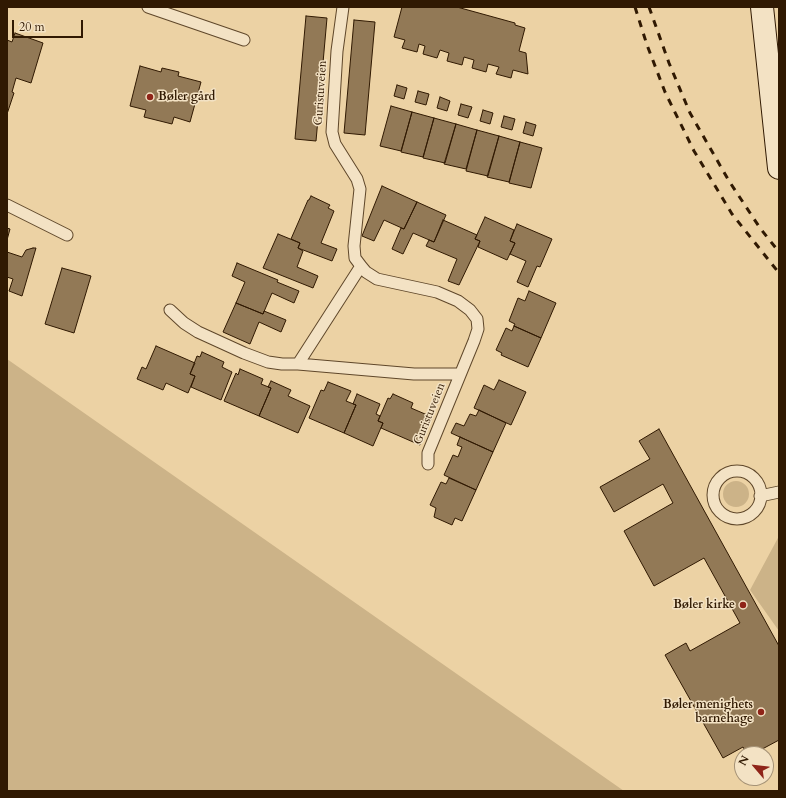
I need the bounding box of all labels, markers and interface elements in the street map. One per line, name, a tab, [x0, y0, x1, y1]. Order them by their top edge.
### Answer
scale bar	[14, 12, 85, 38]
text: 20 m	[19, 19, 45, 35]
street label: Guristuveien	[312, 60, 330, 126]
place label: Bøler gård	[158, 90, 215, 104]
marker: Bøler gård	[145, 92, 155, 102]
street label: Guristuveien	[411, 381, 449, 447]
place label: Bøler kirke	[673, 598, 735, 612]
marker: Bøler kirke	[738, 600, 748, 610]
place label: Bøler menighets barnehage	[663, 698, 753, 726]
marker: Bøler menighets barnehage	[756, 707, 766, 717]
north arrow	[734, 746, 774, 786]
text: N	[735, 753, 753, 768]

